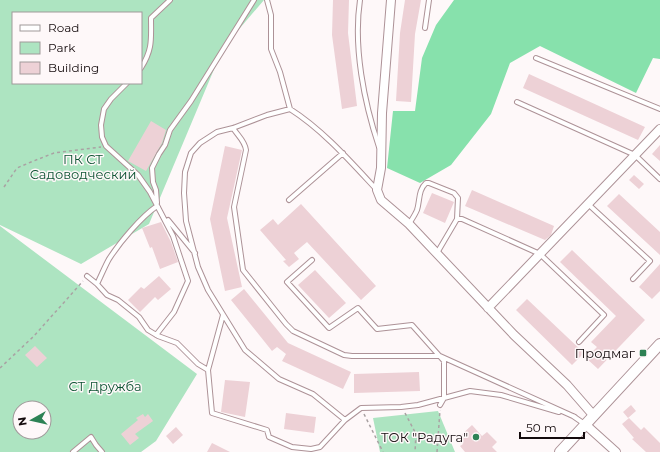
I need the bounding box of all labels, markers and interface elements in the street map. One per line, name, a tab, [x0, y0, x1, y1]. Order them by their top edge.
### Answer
legend	[12, 12, 142, 84]
text: Road	[48, 20, 79, 35]
text: Park	[48, 40, 76, 55]
text: Building	[48, 60, 99, 75]
park label: ПК СТ Садоводческий	[30, 151, 136, 182]
place label: Продмаг	[575, 345, 636, 361]
marker: Продмаг	[638, 348, 648, 358]
park label: СТ Дружба	[69, 378, 141, 394]
north arrow	[12, 400, 52, 440]
scale bar	[520, 414, 584, 440]
text: N	[15, 416, 30, 427]
text: 50 m	[526, 420, 557, 435]
place label: ТОК "Радуга"	[381, 429, 468, 445]
marker: ТОК "Радуга"	[471, 432, 481, 442]

